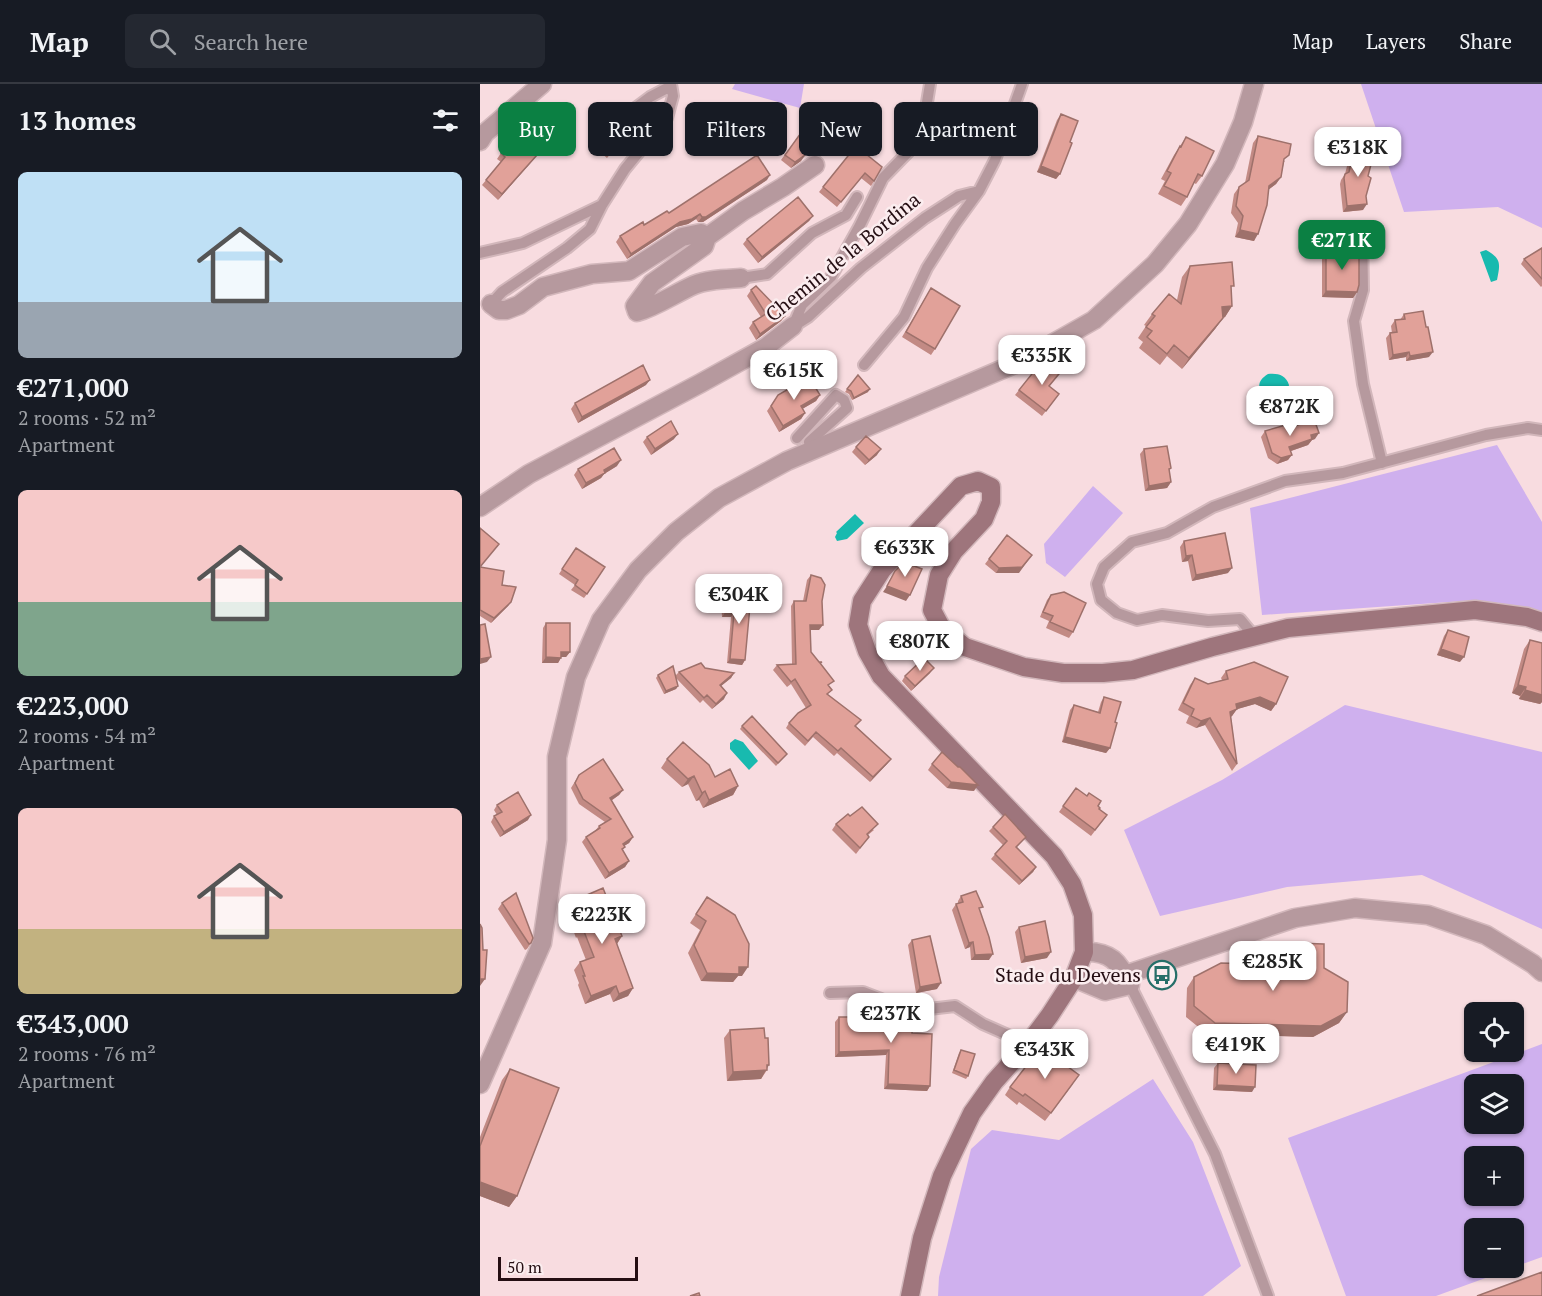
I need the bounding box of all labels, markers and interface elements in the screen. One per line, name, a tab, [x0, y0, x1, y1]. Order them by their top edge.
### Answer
search box	[125, 14, 545, 68]
text: Map	[30, 23, 89, 60]
icon: search	[146, 25, 179, 58]
text: Search here	[194, 27, 308, 56]
text: Map	[1292, 27, 1333, 55]
text: Layers	[1366, 27, 1426, 55]
text: Share	[1459, 27, 1512, 55]
chip: Buy	[498, 102, 576, 156]
chip: Rent	[588, 102, 673, 156]
chip: Filters	[685, 102, 787, 156]
chip: New	[799, 102, 882, 156]
chip: Apartment	[894, 102, 1038, 156]
text: 13 homes	[18, 103, 136, 137]
icon: filters	[429, 104, 462, 137]
pin: €318K	[1316, 127, 1400, 178]
text: €318K	[1328, 133, 1388, 160]
street label: Chemin de la Bordina	[760, 186, 926, 327]
icon: home	[186, 211, 294, 319]
pin: €271K	[1300, 220, 1384, 271]
text: €271K	[1312, 226, 1372, 253]
pin: €335K	[1000, 335, 1084, 386]
text: €335K	[1012, 341, 1072, 368]
pin: €615K	[752, 350, 836, 401]
text: €615K	[764, 356, 824, 383]
text: €271,000	[18, 370, 129, 404]
pin: €872K	[1248, 386, 1332, 437]
text: €872K	[1260, 392, 1320, 419]
text: 2 rooms · 52 m²	[18, 404, 156, 431]
text: Apartment	[18, 431, 115, 458]
pin: €633K	[863, 527, 947, 578]
icon: home	[186, 529, 294, 637]
text: €633K	[875, 533, 935, 560]
pin: €304K	[697, 574, 781, 625]
text: €304K	[709, 580, 769, 607]
pin: €807K	[878, 621, 962, 672]
text: €807K	[890, 627, 950, 654]
text: €223,000	[18, 688, 129, 722]
text: 2 rooms · 54 m²	[18, 722, 156, 749]
text: Apartment	[18, 749, 115, 776]
icon: home	[186, 847, 294, 955]
pin: €223K	[560, 894, 644, 945]
text: €223K	[572, 900, 632, 927]
pin: €285K	[1231, 941, 1315, 992]
text: €285K	[1243, 947, 1303, 974]
bus stop icon: Stade du Devens	[1146, 959, 1178, 991]
place label: Stade du Devens	[995, 961, 1141, 988]
pin: €237K	[849, 993, 933, 1044]
text: €237K	[861, 999, 921, 1026]
map controls	[1464, 1002, 1524, 1278]
button: locate	[1464, 1002, 1524, 1062]
text: €343,000	[18, 1006, 129, 1040]
pin: €419K	[1194, 1024, 1278, 1075]
pin: €343K	[1003, 1029, 1087, 1080]
text: €419K	[1206, 1030, 1266, 1057]
text: €343K	[1015, 1035, 1075, 1062]
text: 2 rooms · 76 m²	[18, 1040, 156, 1067]
text: Apartment	[18, 1067, 115, 1094]
button: layers	[1464, 1074, 1524, 1134]
button: +	[1464, 1146, 1524, 1206]
button: −	[1464, 1218, 1524, 1278]
scale bar	[498, 1254, 638, 1282]
text: 50 m	[507, 1256, 542, 1278]

